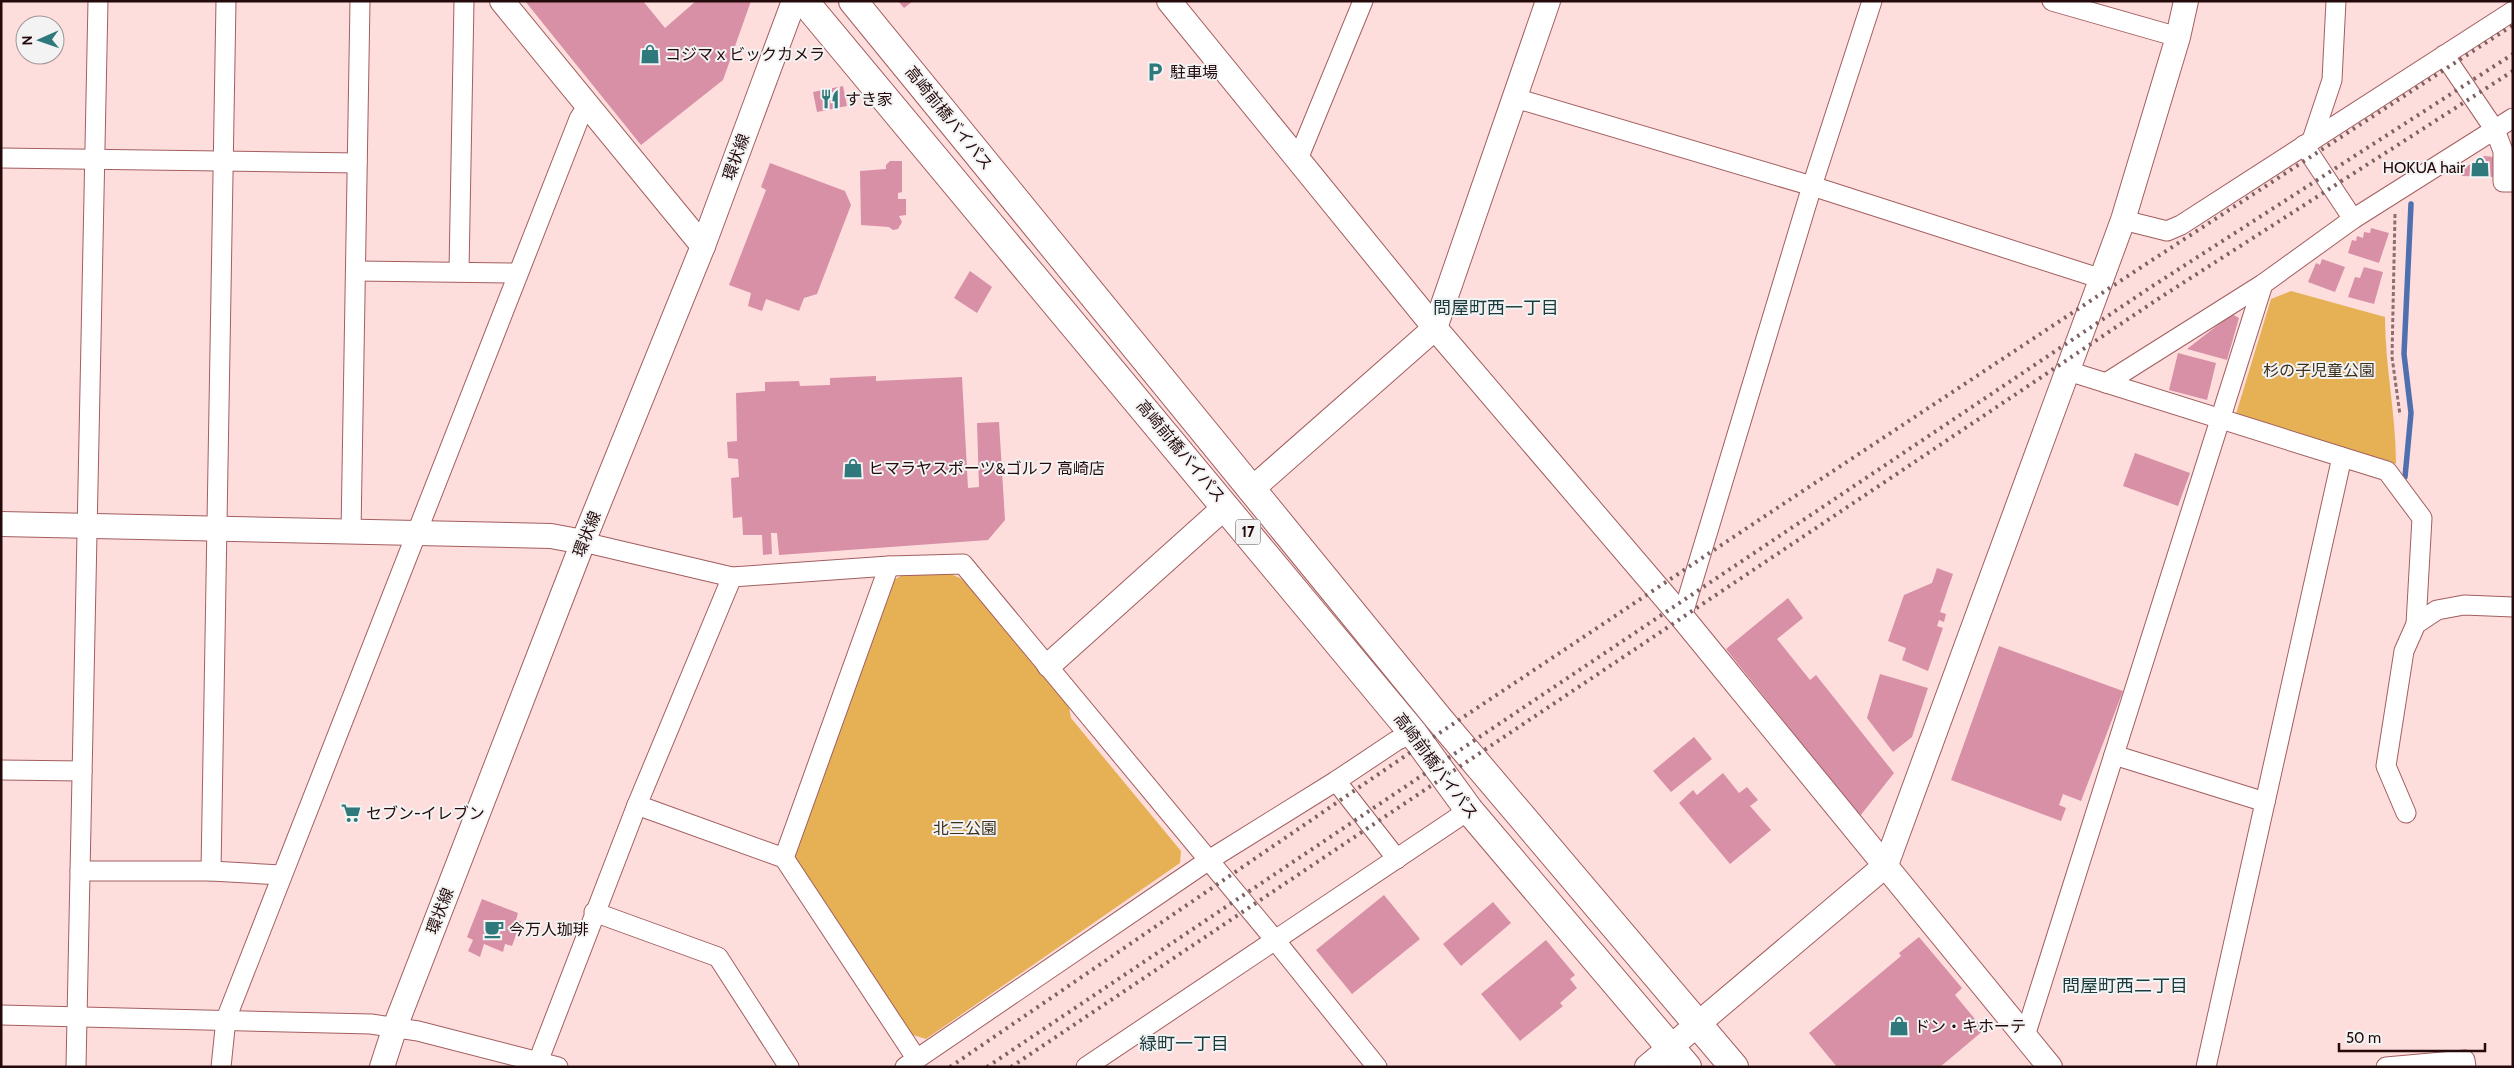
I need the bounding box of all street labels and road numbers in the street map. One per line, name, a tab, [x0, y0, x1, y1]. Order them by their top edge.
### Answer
street label: 高崎前橋バイパス	[901, 62, 997, 174]
street label: 環状線	[719, 131, 753, 183]
street label: 高崎前橋バイパス	[1133, 396, 1229, 506]
street label: 環状線	[569, 508, 605, 560]
road number: 17	[1236, 520, 1260, 544]
street label: 高崎前橋バイパス	[1390, 709, 1482, 823]
street label: 環状線	[423, 885, 457, 937]

